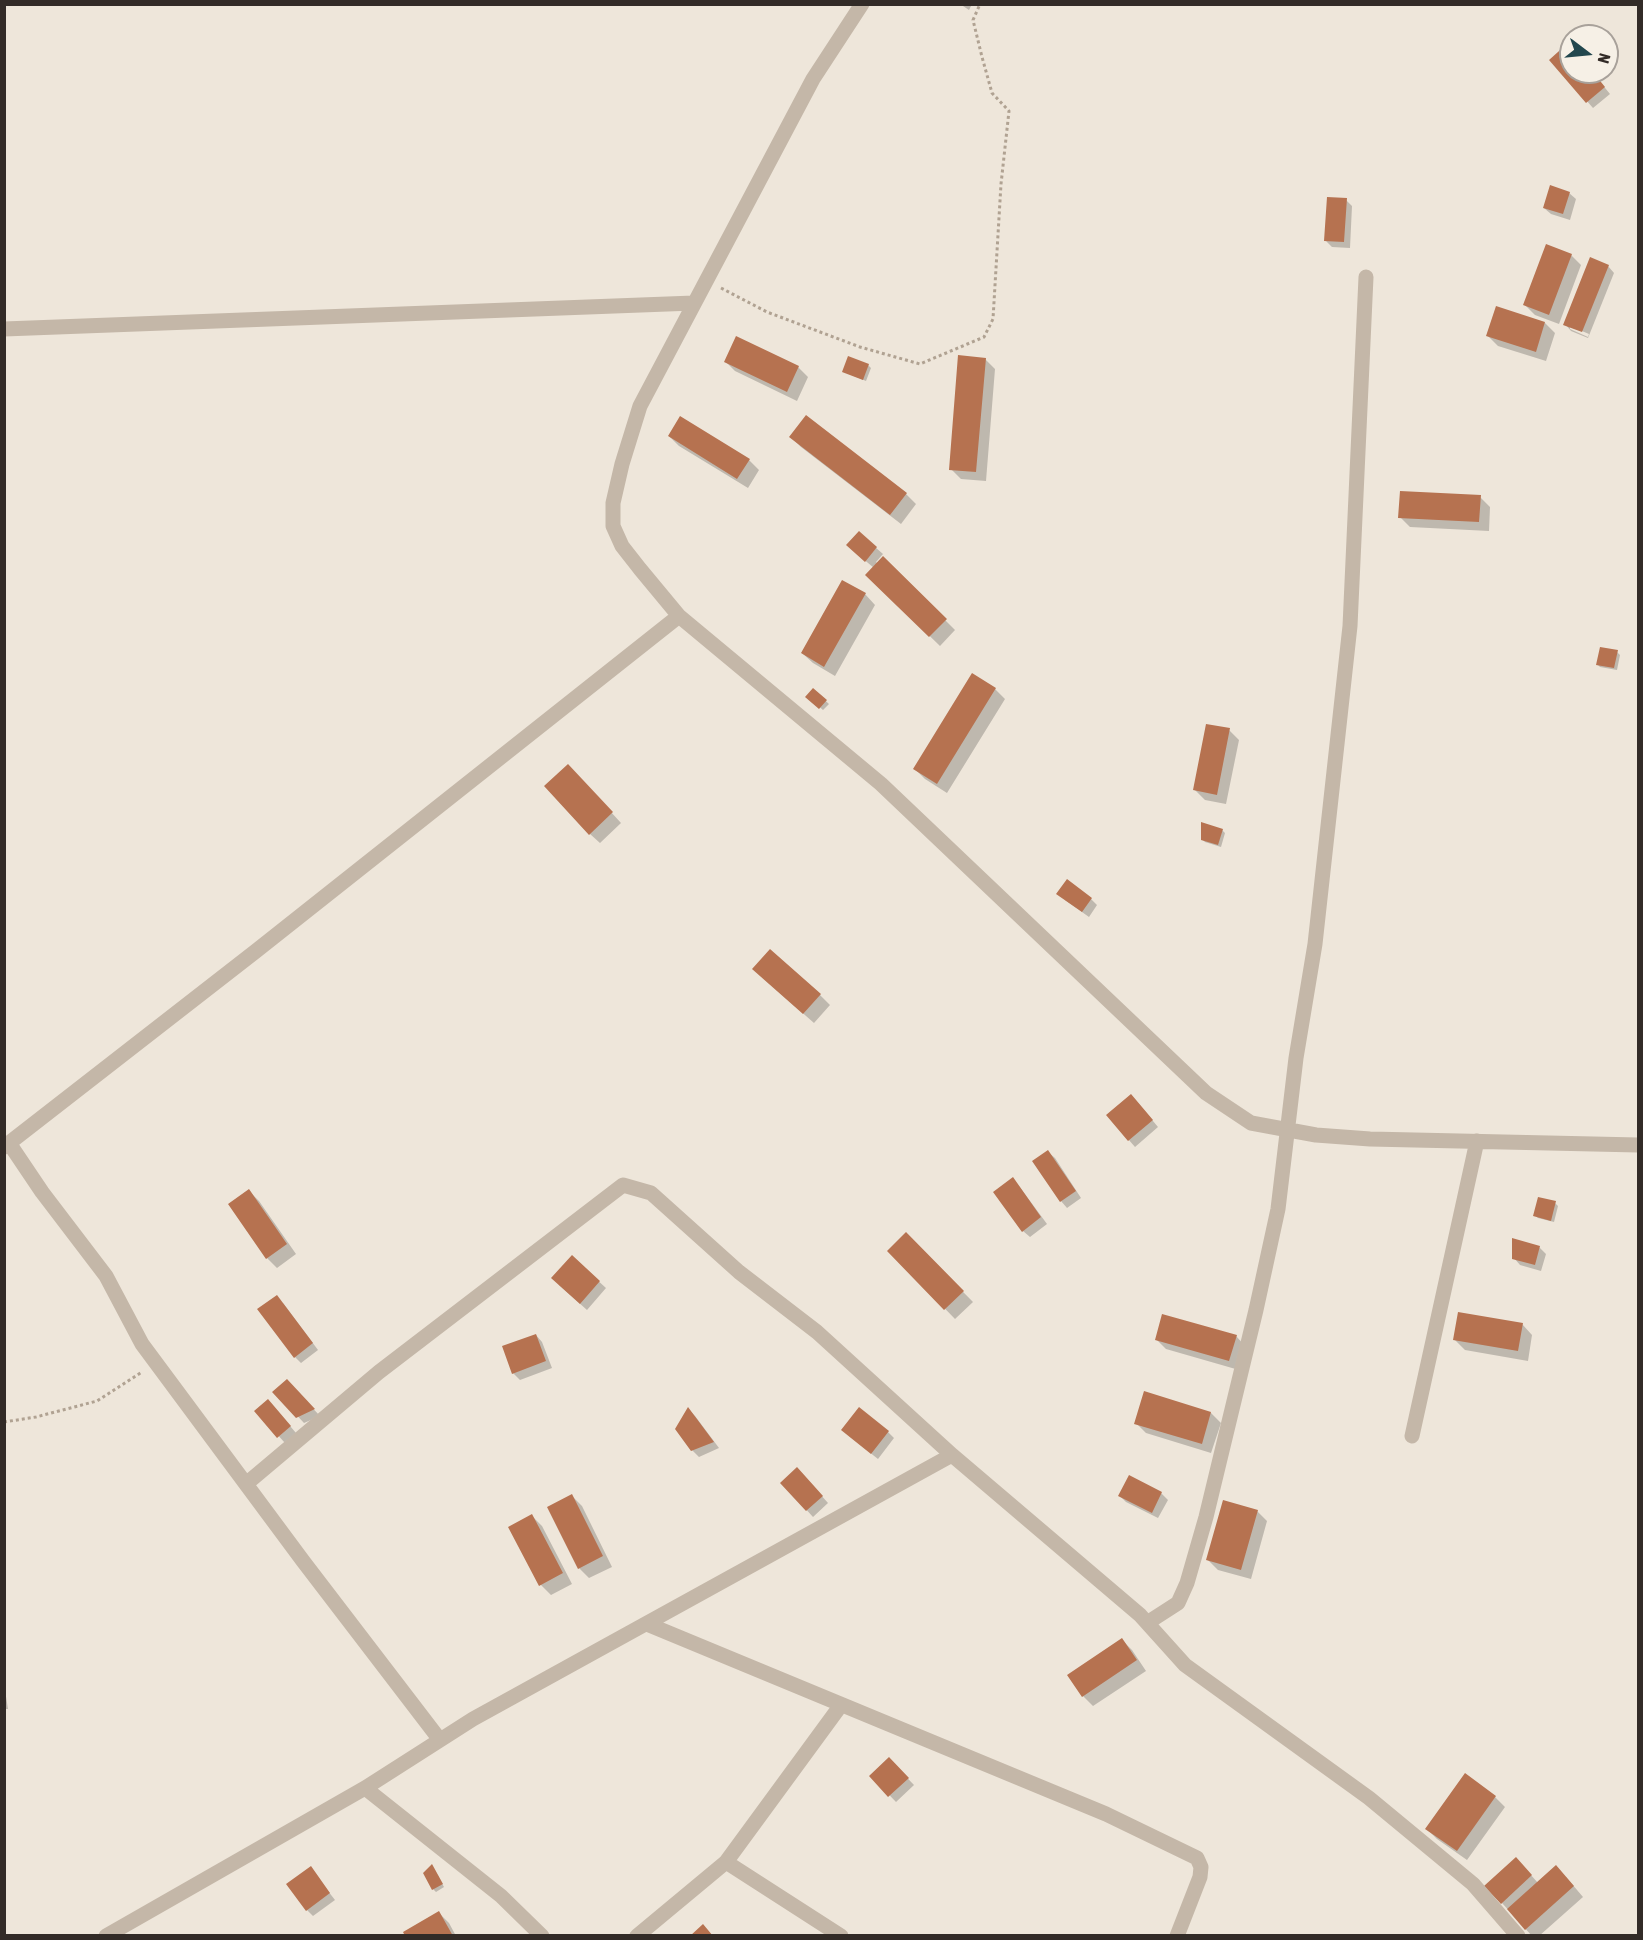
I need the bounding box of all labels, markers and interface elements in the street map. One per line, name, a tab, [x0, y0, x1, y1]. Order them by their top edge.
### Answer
north arrow	[1559, 24, 1619, 84]
text: N	[1594, 51, 1614, 65]

